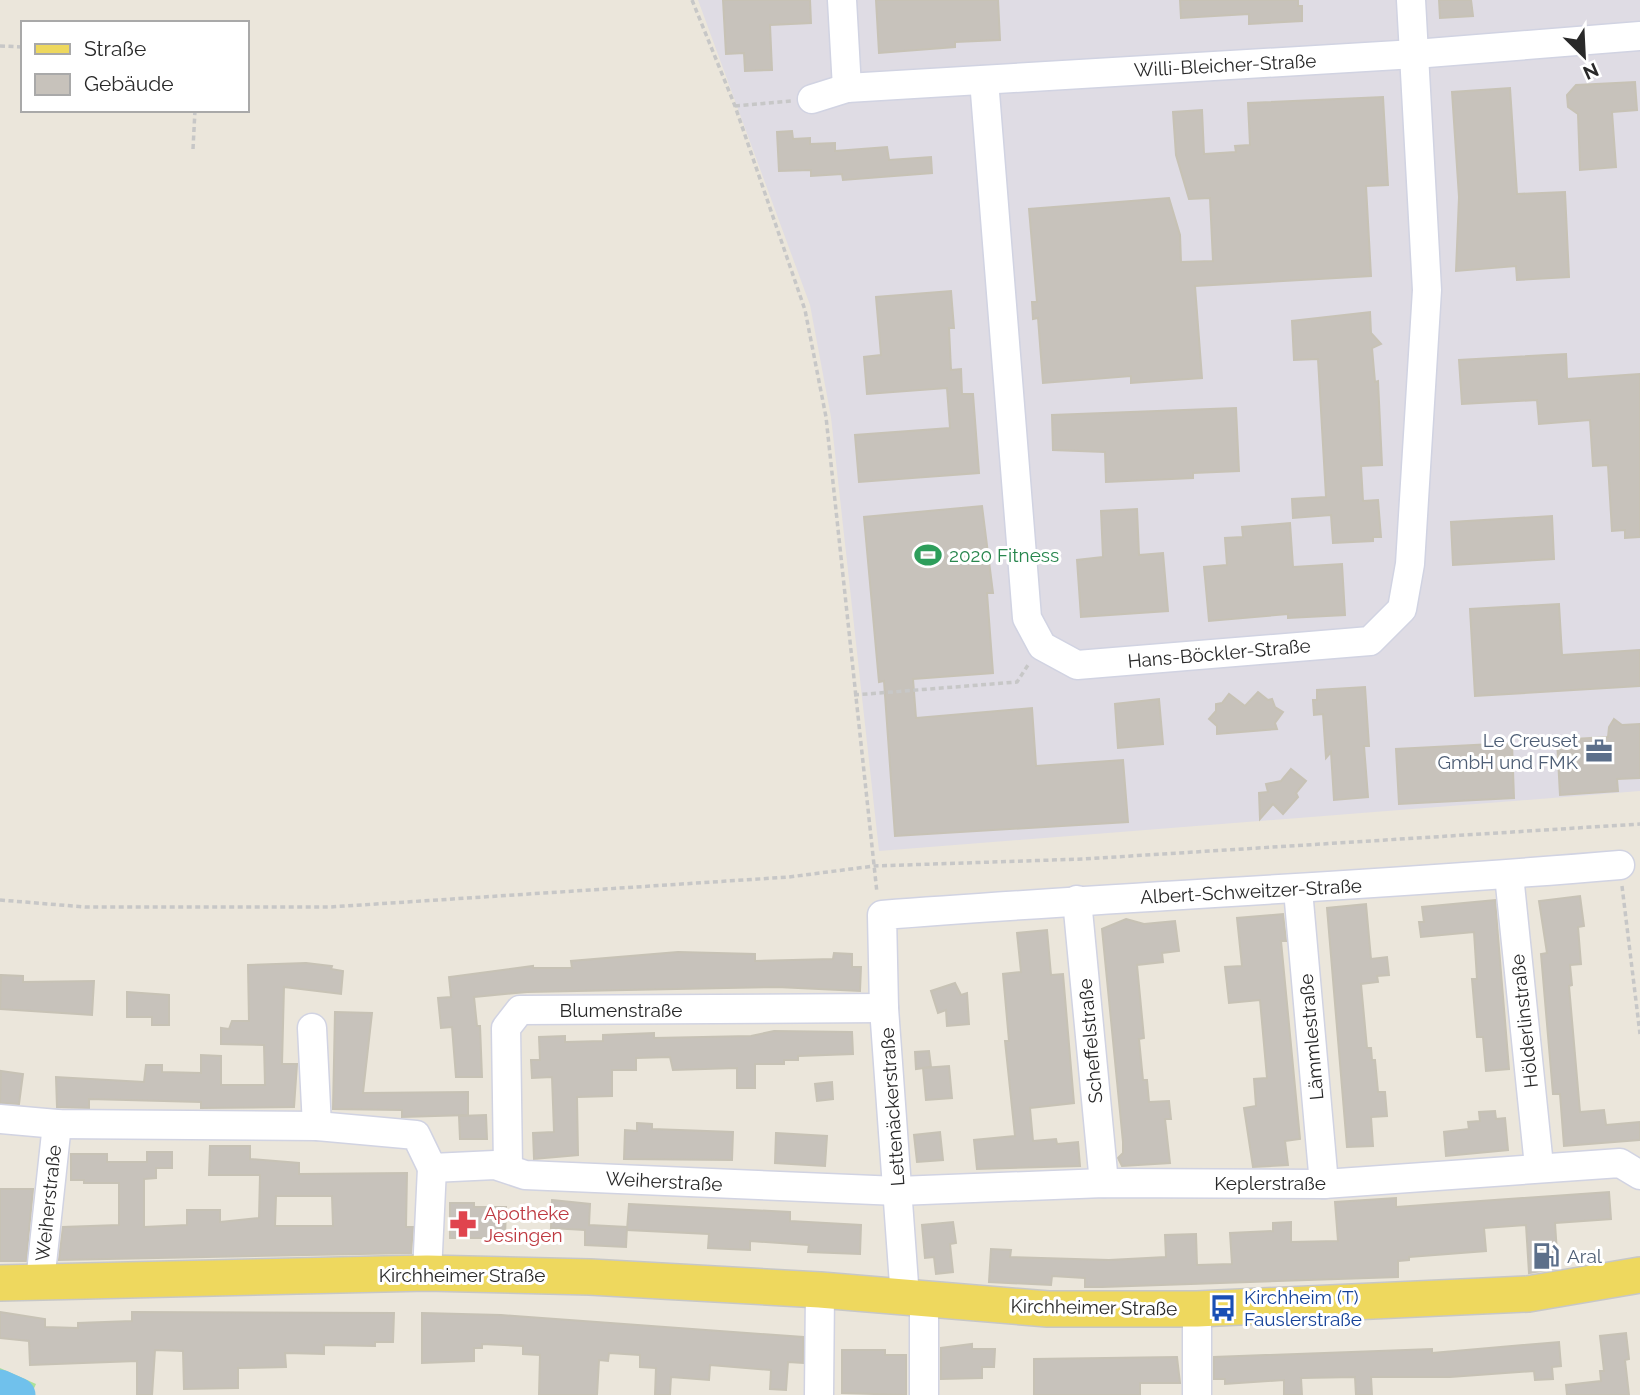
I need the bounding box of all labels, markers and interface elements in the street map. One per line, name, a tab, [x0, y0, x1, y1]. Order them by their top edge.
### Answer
legend	[21, 21, 248, 112]
north arrow	[1549, 21, 1619, 91]
text: Straße	[84, 36, 146, 61]
street label: Willi-Bleicher-Straße	[1133, 49, 1317, 81]
text: N	[1580, 59, 1602, 85]
text: Gebäude	[84, 71, 174, 96]
sports icon: 2020 Fitness	[913, 540, 943, 570]
place label: 2020 Fitness	[949, 544, 1059, 566]
street label: Hans-Böckler-Straße	[1127, 634, 1311, 672]
place label: Le Creuset GmbH und FMK	[1437, 729, 1579, 773]
office icon: Le Creuset GmbH und FMK	[1584, 736, 1614, 766]
street label: Albert-Schweitzer-Straße	[1140, 874, 1362, 908]
street label: Hölderlinstraße	[1506, 953, 1542, 1089]
street label: Lämmlestraße	[1295, 973, 1327, 1101]
street label: Scheffelstraße	[1074, 978, 1106, 1104]
street label: Blumenstraße	[560, 999, 682, 1021]
street label: Lettenäckerstraße	[875, 1027, 909, 1187]
street label: Weiherstraße	[31, 1144, 65, 1262]
street label: Weiherstraße	[605, 1167, 723, 1195]
street label: Keplerstraße	[1214, 1172, 1326, 1194]
place label: Apotheke Jesingen	[484, 1202, 569, 1246]
pharmacy icon: Apotheke Jesingen	[448, 1209, 478, 1239]
fuel station icon: Aral	[1531, 1241, 1561, 1271]
place label: Aral	[1567, 1245, 1603, 1267]
street label: Kirchheimer Straße	[379, 1264, 545, 1286]
place label: Kirchheim (T) Fauslerstraße	[1244, 1286, 1362, 1330]
bus stop icon: Kirchheim (T) Fauslerstraße	[1208, 1293, 1238, 1323]
street label: Kirchheimer Straße	[1011, 1295, 1177, 1319]

